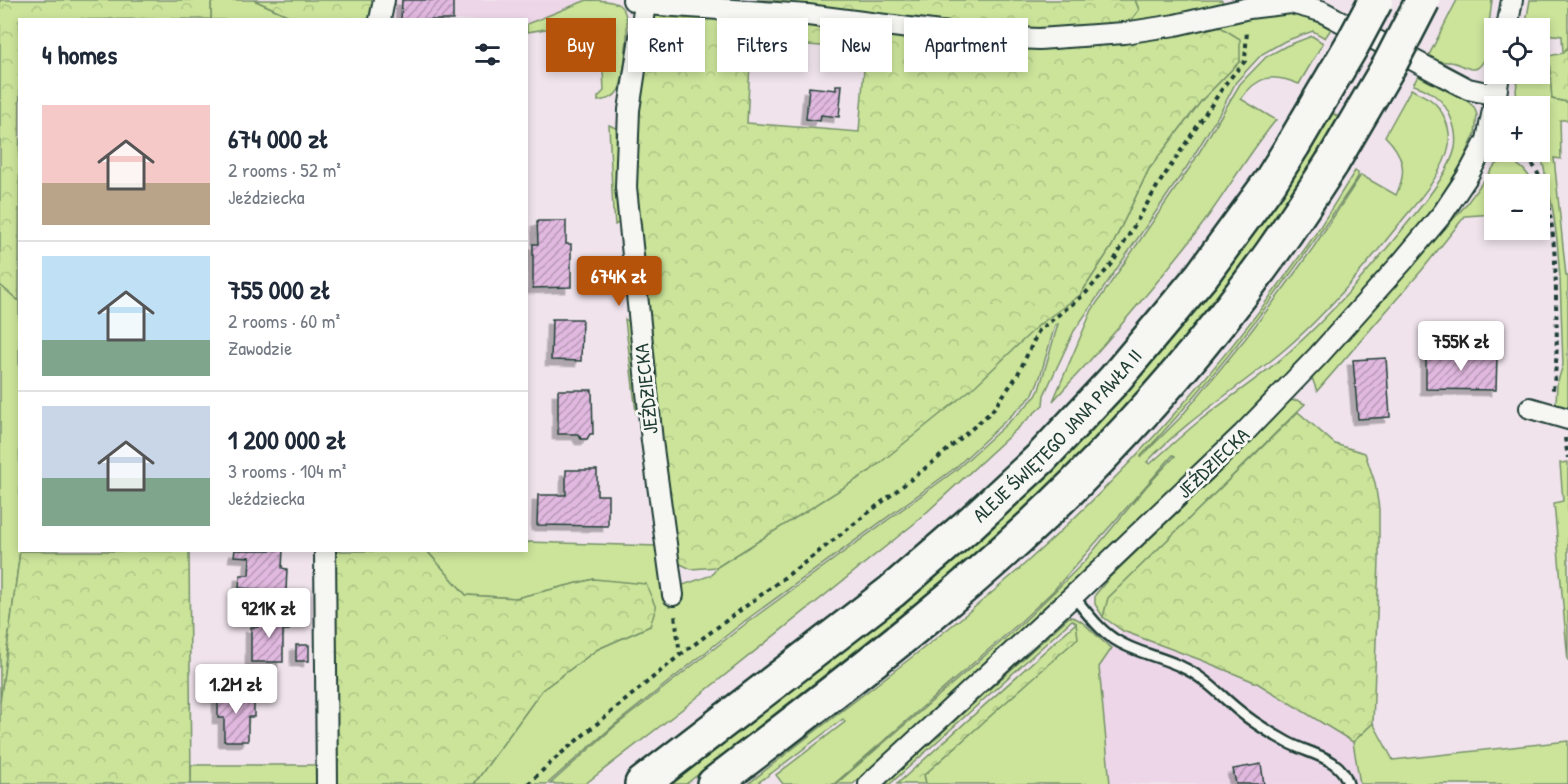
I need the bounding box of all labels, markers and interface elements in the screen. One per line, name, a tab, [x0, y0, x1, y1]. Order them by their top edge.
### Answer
chip: Buy	[546, 18, 616, 72]
chip: Rent	[628, 18, 705, 72]
chip: Filters	[717, 18, 808, 72]
chip: New	[820, 18, 892, 72]
chip: Apartment	[904, 18, 1028, 72]
map controls	[1484, 18, 1550, 240]
button: locate	[1484, 18, 1550, 84]
text: 4 homes	[42, 37, 117, 72]
icon: filters	[471, 38, 504, 71]
button: +	[1484, 96, 1550, 162]
text: 674 000 zł	[228, 121, 329, 156]
icon: home	[90, 129, 162, 201]
text: 2 rooms · 52 m²	[228, 156, 341, 183]
button: −	[1484, 174, 1550, 240]
text: Jeździecka	[228, 183, 305, 210]
pin: 674K zł	[564, 256, 674, 307]
text: 674K zł	[591, 262, 647, 289]
text: 755 000 zł	[228, 272, 331, 307]
icon: home	[90, 280, 162, 352]
text: 2 rooms · 60 m²	[228, 307, 340, 334]
pin: 755K zł	[1406, 321, 1516, 372]
text: 755K zł	[1432, 327, 1490, 354]
text: Zawodzie	[228, 334, 292, 361]
street label: JEŹDZIECKA	[627, 342, 664, 436]
street label: ALEJE ŚWIĘTEGO JANA PAWŁA II	[966, 343, 1148, 528]
street label: JEŹDZIECKA	[1171, 421, 1255, 504]
text: 1 200 000 zł	[228, 422, 347, 457]
icon: home	[90, 430, 162, 502]
text: 3 rooms · 104 m²	[228, 457, 346, 484]
text: Jeździecka	[228, 484, 305, 511]
pin: 921K zł	[214, 588, 324, 639]
text: 921K zł	[241, 594, 297, 621]
pin: 1.2M zł	[181, 664, 291, 715]
text: 1.2M zł	[209, 670, 263, 697]

